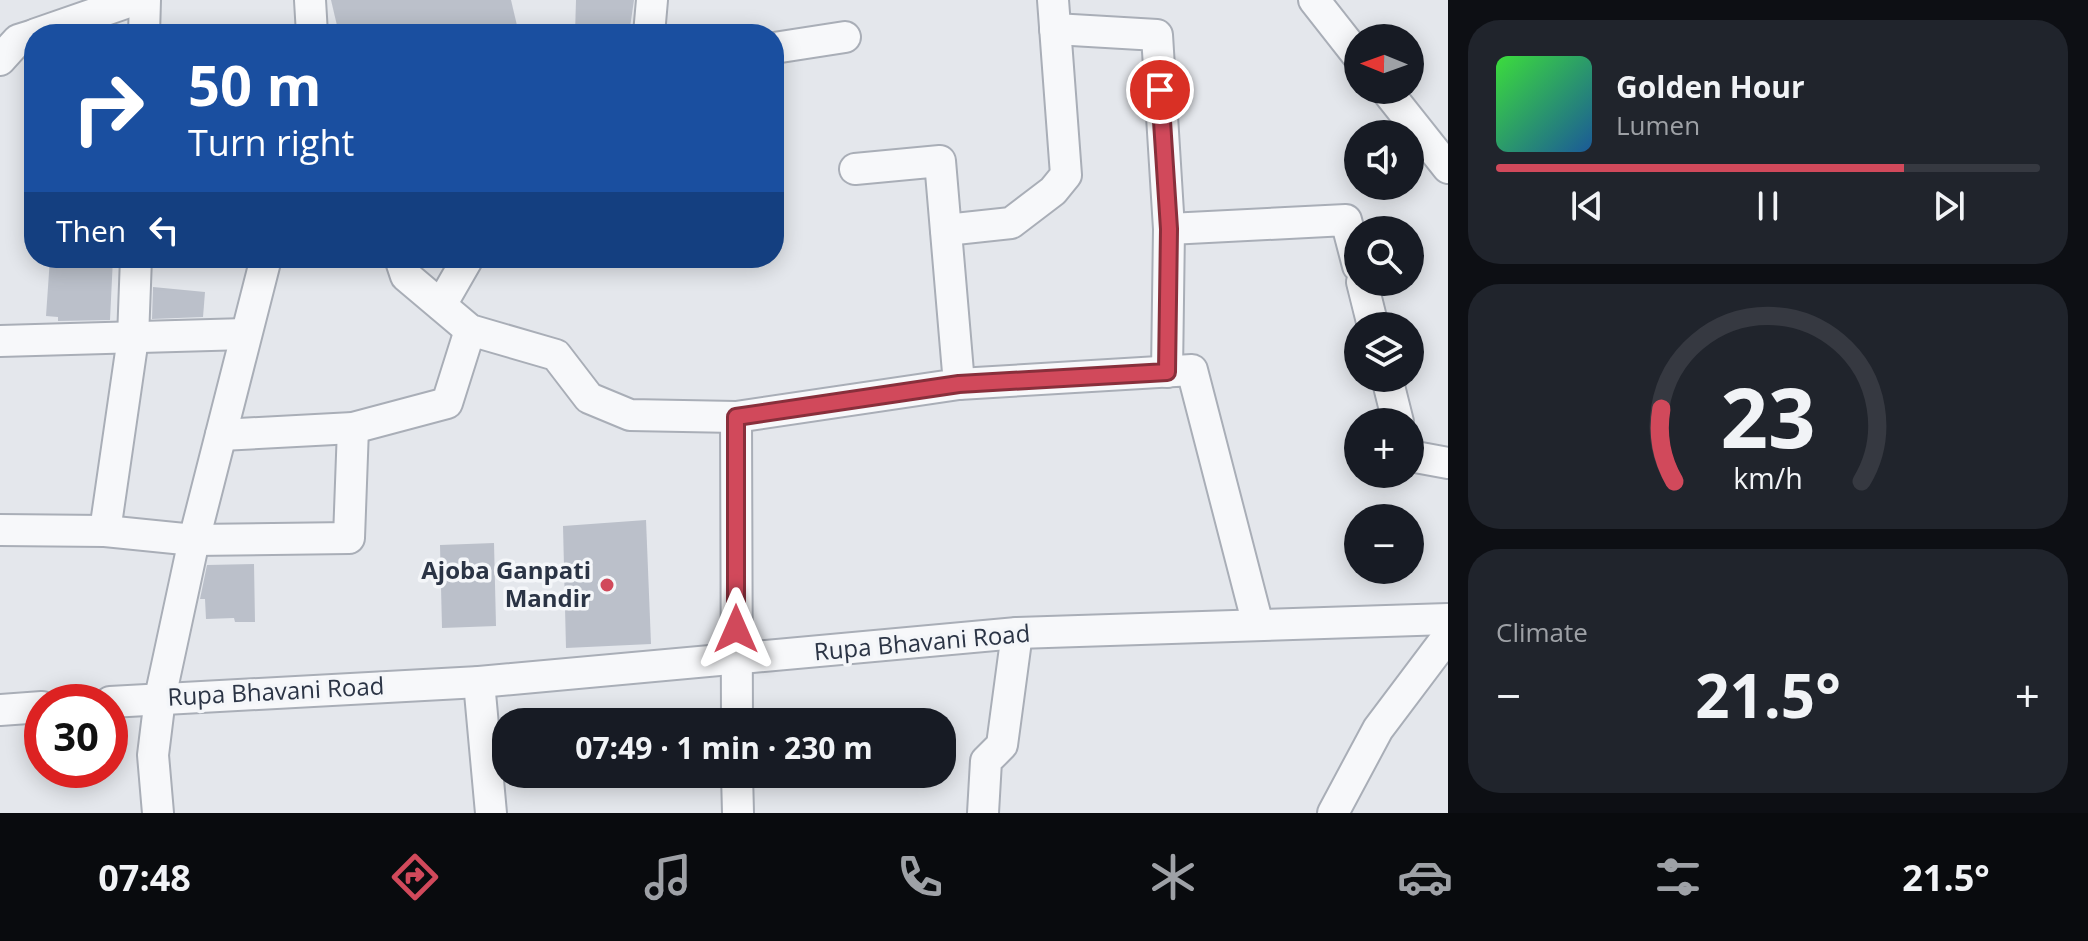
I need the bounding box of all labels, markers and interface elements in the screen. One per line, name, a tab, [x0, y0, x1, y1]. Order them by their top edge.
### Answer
north arrow	[1344, 24, 1424, 104]
map controls	[1344, 24, 1424, 584]
text: 50 m	[188, 46, 322, 122]
icon: right	[56, 56, 160, 160]
pin	[1126, 56, 1194, 124]
text: Golden Hour	[1616, 66, 1805, 107]
icon: arrive	[1138, 68, 1182, 112]
text: Lumen	[1616, 107, 1700, 143]
text: Turn right	[188, 118, 354, 167]
button: sound	[1344, 120, 1424, 200]
icon: previous	[1565, 184, 1609, 228]
icon: pause	[1746, 184, 1790, 228]
icon: next	[1927, 184, 1971, 228]
icon: left	[142, 208, 186, 252]
text: Then	[56, 210, 126, 251]
button: search	[1344, 216, 1424, 296]
button: layers	[1344, 312, 1424, 392]
text: 23	[1720, 359, 1816, 472]
button: +	[1344, 408, 1424, 488]
text: km/h	[1733, 459, 1803, 498]
button: −	[1344, 504, 1424, 584]
place label: Ajoba Ganpati Mandir	[421, 553, 591, 614]
marker: Ajoba Ganpati Mandir	[598, 576, 616, 594]
position arrow	[694, 587, 778, 671]
text: Climate	[1496, 614, 1588, 650]
street label: Rupa Bhavani Road	[812, 616, 1031, 667]
text: 21.5°	[1695, 654, 1841, 736]
text: −	[1496, 665, 1521, 725]
text: +	[2015, 665, 2040, 725]
street label: Rupa Bhavani Road	[167, 668, 385, 713]
speed limit sign: 30	[24, 684, 128, 788]
text: 07:49 · 1 min · 230 m	[575, 727, 873, 768]
icon: directions	[387, 849, 443, 905]
icon: music	[640, 849, 696, 905]
icon: phone	[892, 849, 948, 905]
icon: climate	[1145, 849, 1201, 905]
icon: car	[1397, 849, 1453, 905]
icon: filters	[1650, 849, 1706, 905]
text: 07:48	[98, 853, 191, 902]
text: 21.5°	[1902, 853, 1990, 902]

